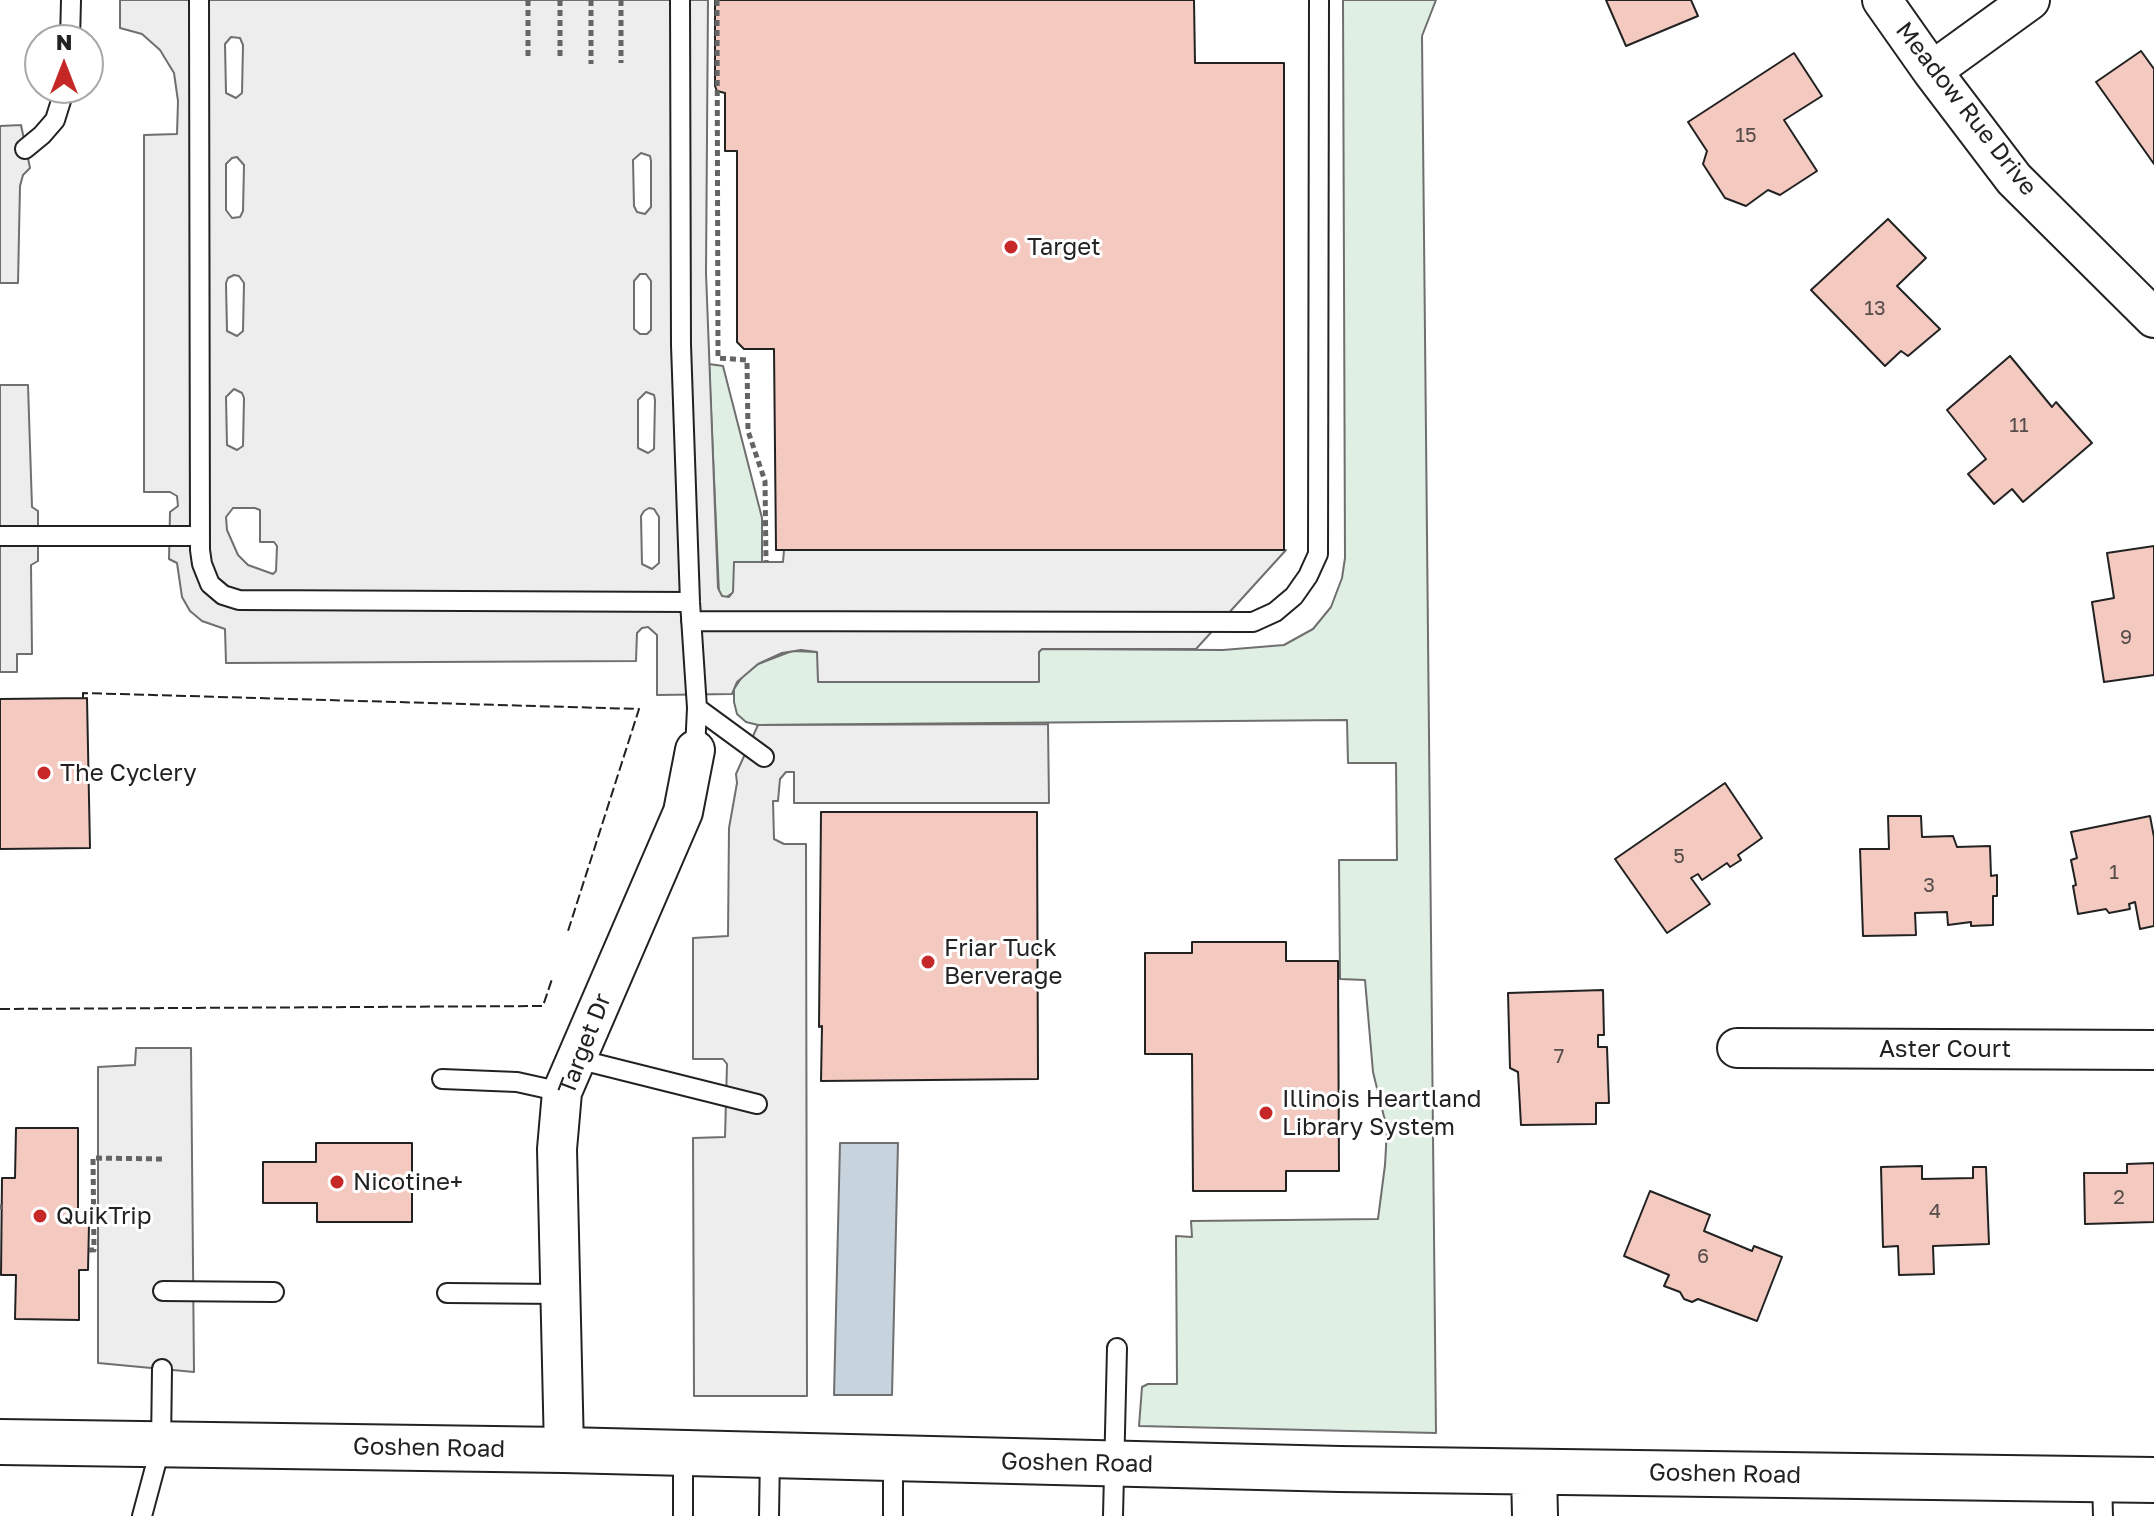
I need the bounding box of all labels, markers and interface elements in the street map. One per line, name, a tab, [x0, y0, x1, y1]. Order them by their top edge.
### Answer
street label: Meadow Rue Drive	[1889, 17, 2043, 201]
north arrow	[24, 24, 104, 104]
text: N	[56, 28, 72, 55]
house number: 15	[1735, 124, 1757, 148]
place label: Target	[1027, 233, 1101, 261]
marker: Target	[1002, 238, 1020, 256]
house number: 13	[1864, 297, 1886, 321]
house number: 11	[2009, 414, 2029, 438]
house number: 9	[2120, 626, 2132, 650]
place label: The Cyclery	[60, 759, 197, 787]
marker: The Cyclery	[35, 764, 53, 782]
house number: 5	[1673, 845, 1685, 869]
house number: 1	[2109, 861, 2119, 885]
house number: 3	[1923, 874, 1935, 898]
place label: Friar Tuck Berverage	[944, 934, 1062, 990]
marker: Friar Tuck Berverage	[919, 953, 937, 971]
street label: Target Dr	[553, 989, 617, 1099]
street label: Aster Court	[1879, 1035, 2011, 1063]
house number: 7	[1554, 1045, 1564, 1069]
place label: Illinois Heartland Library System	[1282, 1085, 1482, 1141]
marker: Illinois Heartland Library System	[1257, 1104, 1275, 1122]
place label: Nicotine+	[353, 1168, 463, 1196]
marker: Nicotine+	[328, 1173, 346, 1191]
house number: 2	[2113, 1186, 2125, 1210]
house number: 4	[1929, 1200, 1941, 1224]
place label: QuikTrip	[56, 1202, 152, 1230]
marker: QuikTrip	[31, 1207, 49, 1225]
house number: 6	[1697, 1245, 1709, 1269]
street label: Goshen Road	[353, 1432, 505, 1464]
street label: Goshen Road	[1001, 1447, 1153, 1479]
street label: Goshen Road	[1649, 1458, 1801, 1490]

